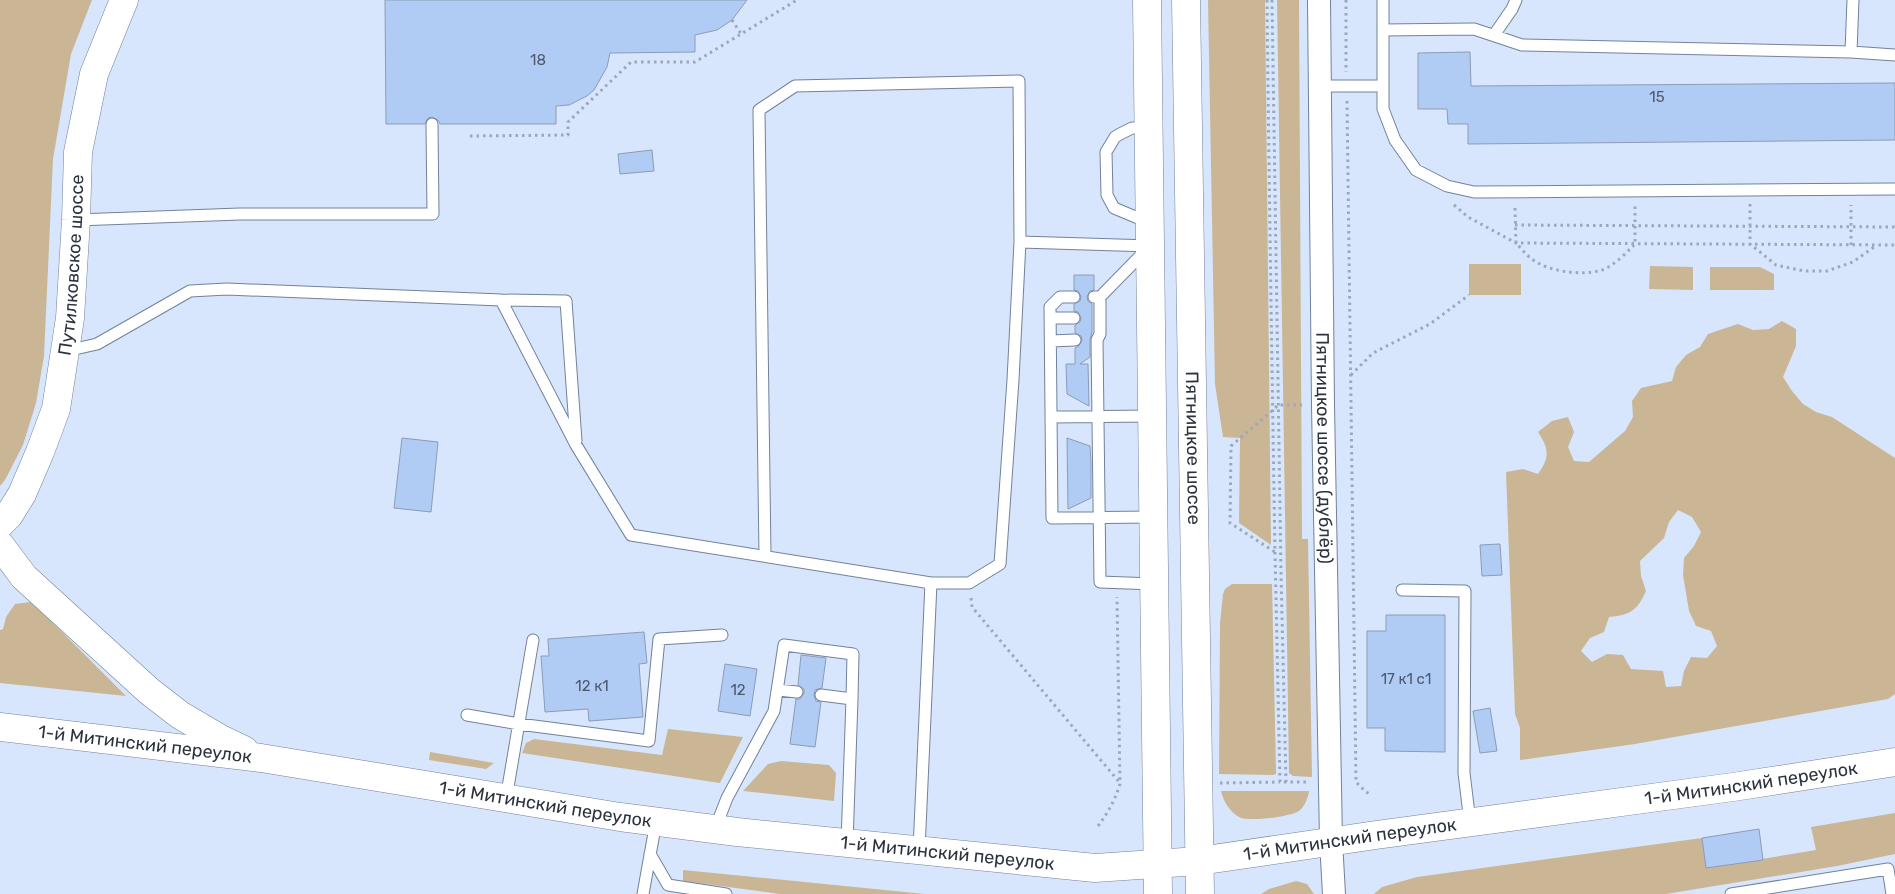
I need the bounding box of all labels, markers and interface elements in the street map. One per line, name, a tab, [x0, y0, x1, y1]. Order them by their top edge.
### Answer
house number: 18	[530, 51, 546, 69]
house number: 15	[1649, 88, 1665, 106]
street label: Путилковское шоссе	[53, 174, 88, 357]
street label: Пятницкое шоссе (дублёр)	[1311, 332, 1337, 564]
street label: Пятницкое шоссе	[1181, 371, 1205, 525]
house number: 17 к1 с1	[1381, 670, 1431, 688]
house number: 12 к1	[575, 677, 609, 695]
house number: 12	[730, 681, 746, 699]
street label: 1-й Митинский переулок	[37, 721, 253, 768]
street label: 1-й Митинский переулок	[1643, 757, 1859, 810]
street label: 1-й Митинский переулок	[437, 776, 653, 832]
street label: 1-й Митинский переулок	[1242, 813, 1458, 865]
street label: 1-й Митинский переулок	[839, 831, 1056, 875]

